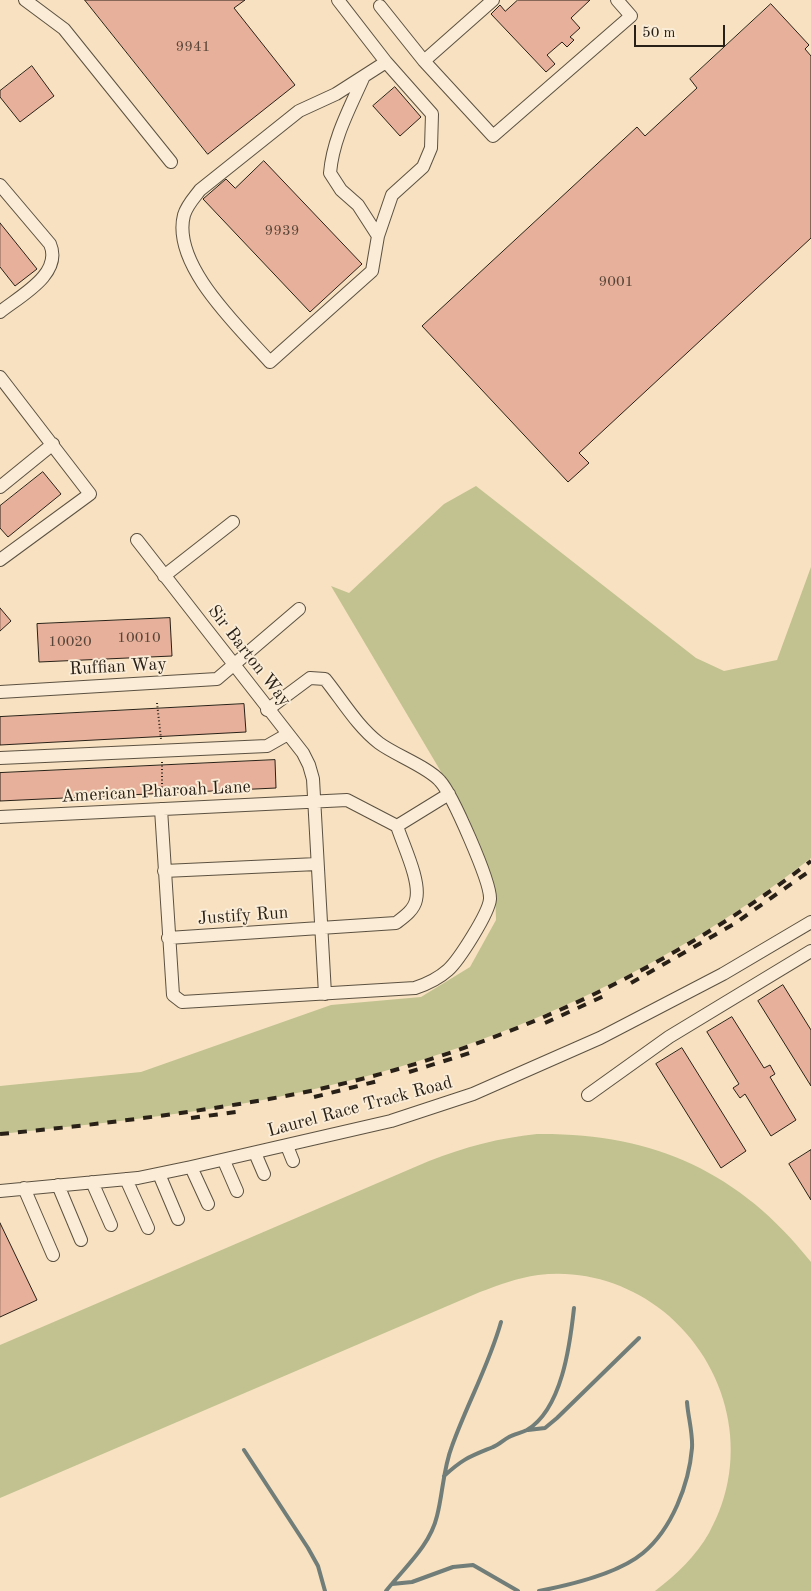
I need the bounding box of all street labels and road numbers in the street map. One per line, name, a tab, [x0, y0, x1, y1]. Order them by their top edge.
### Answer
street label: Sir Barton Way	[203, 601, 295, 711]
street label: Ruffian Way	[69, 654, 167, 680]
street label: American Pharoah Lane	[61, 776, 251, 808]
street label: Justify Run	[197, 902, 289, 930]
street label: Laurel Race Track Road	[265, 1072, 455, 1142]

